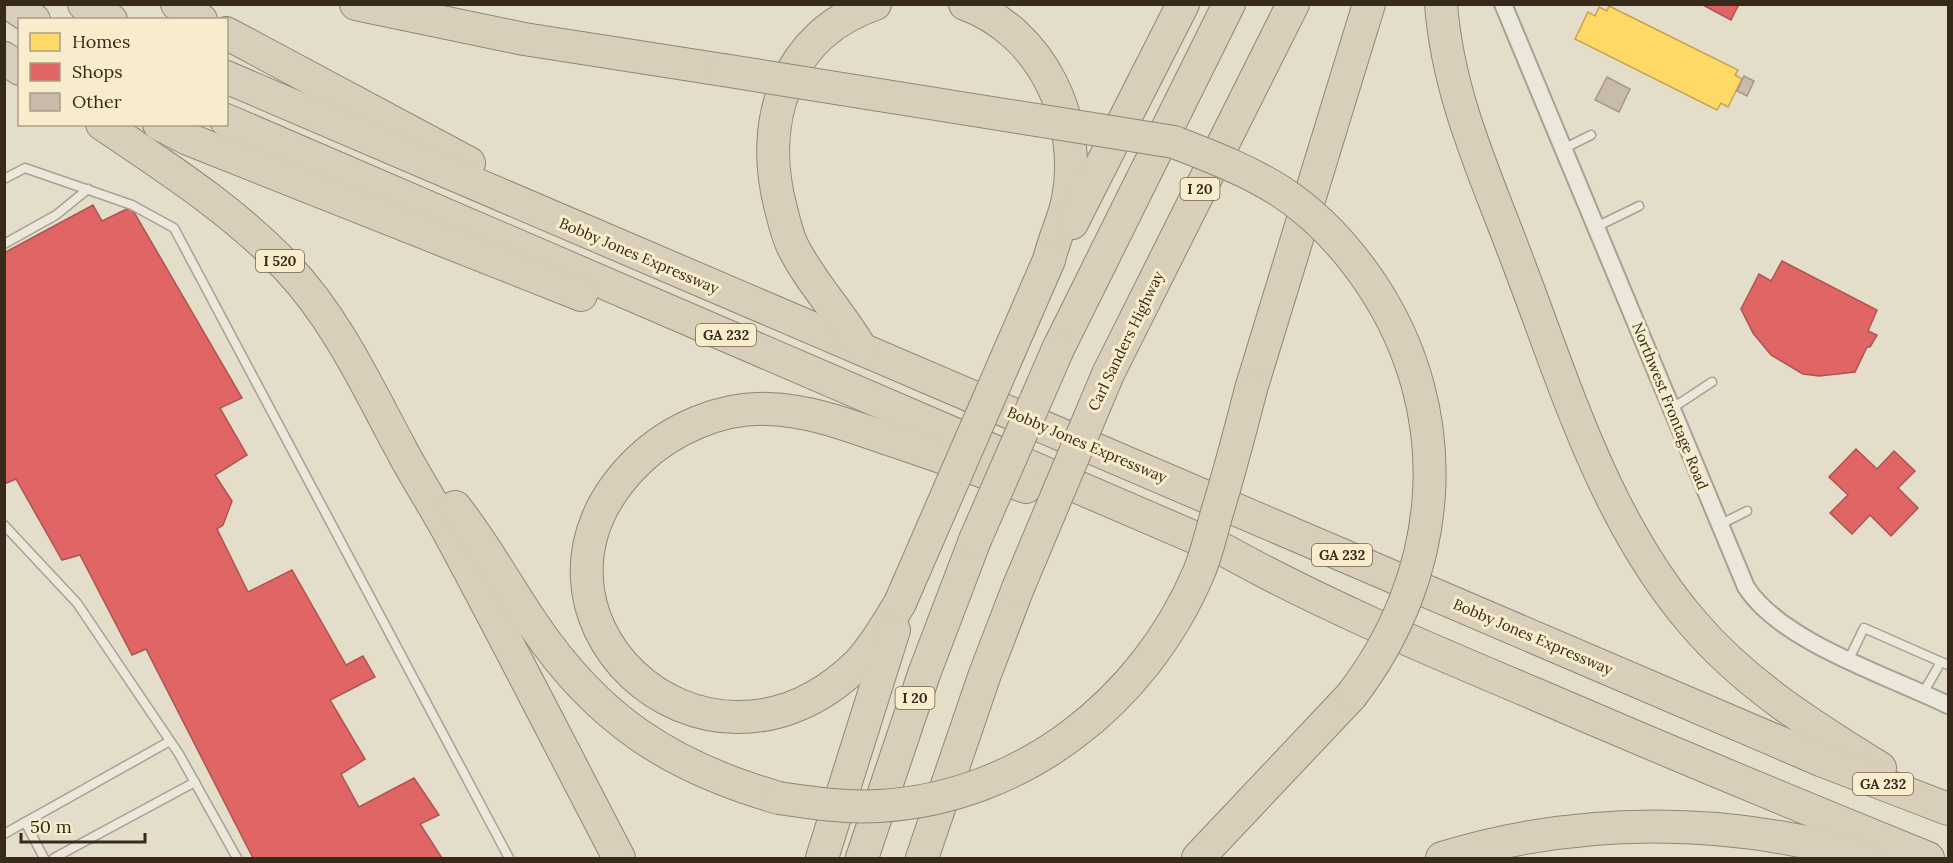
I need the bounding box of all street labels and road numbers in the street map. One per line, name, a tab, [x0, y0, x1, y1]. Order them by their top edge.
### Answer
road number: I 20	[1180, 178, 1220, 200]
street label: Bobby Jones Expressway	[556, 213, 722, 298]
road number: I 520	[256, 250, 304, 272]
street label: Carl Sanders Highway	[1083, 268, 1168, 414]
street label: Northwest Frontage Road	[1628, 319, 1713, 492]
road number: GA 232	[696, 324, 756, 346]
street label: Bobby Jones Expressway	[1004, 402, 1170, 487]
road number: GA 232	[1312, 544, 1372, 566]
street label: Bobby Jones Expressway	[1450, 594, 1616, 679]
road number: I 20	[896, 687, 934, 709]
road number: GA 232	[1853, 773, 1913, 795]

